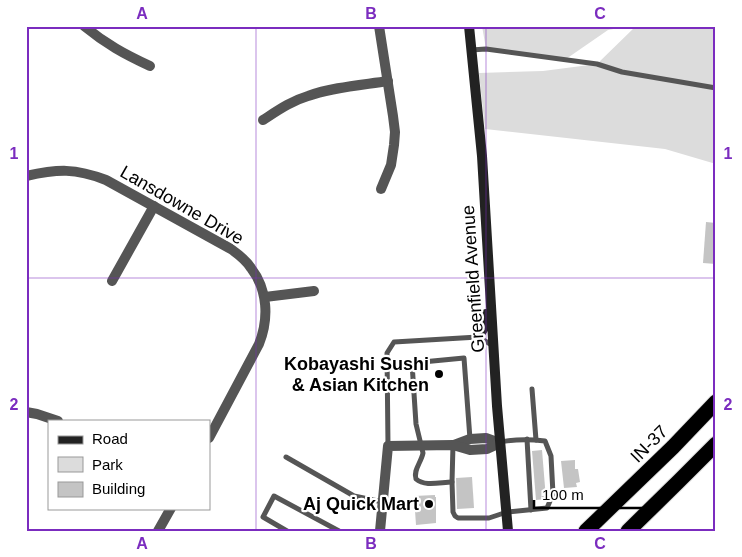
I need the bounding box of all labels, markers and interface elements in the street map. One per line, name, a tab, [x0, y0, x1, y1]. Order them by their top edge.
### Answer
text: A	[136, 5, 148, 22]
text: B	[365, 5, 377, 22]
text: C	[594, 5, 606, 22]
text: 1	[10, 145, 19, 162]
text: 1	[724, 145, 733, 162]
street label: Lansdowne Drive	[117, 162, 247, 248]
street label: Greenfield Avenue	[458, 205, 488, 353]
place label: Kobayashi Sushi & Asian Kitchen	[284, 354, 429, 395]
marker: Kobayashi Sushi & Asian Kitchen	[433, 368, 445, 380]
text: 2	[10, 396, 19, 413]
text: 2	[724, 396, 733, 413]
legend	[48, 420, 210, 510]
street label: IN-37	[626, 421, 672, 467]
text: Road	[92, 430, 128, 447]
text: Park	[92, 456, 123, 473]
scale bar	[534, 477, 660, 509]
text: Building	[92, 480, 145, 497]
text: 100 m	[542, 486, 584, 503]
place label: Aj Quick Mart	[303, 494, 419, 514]
marker: Aj Quick Mart	[423, 498, 435, 510]
text: A	[136, 535, 148, 552]
text: B	[365, 535, 377, 552]
text: C	[594, 535, 606, 552]

